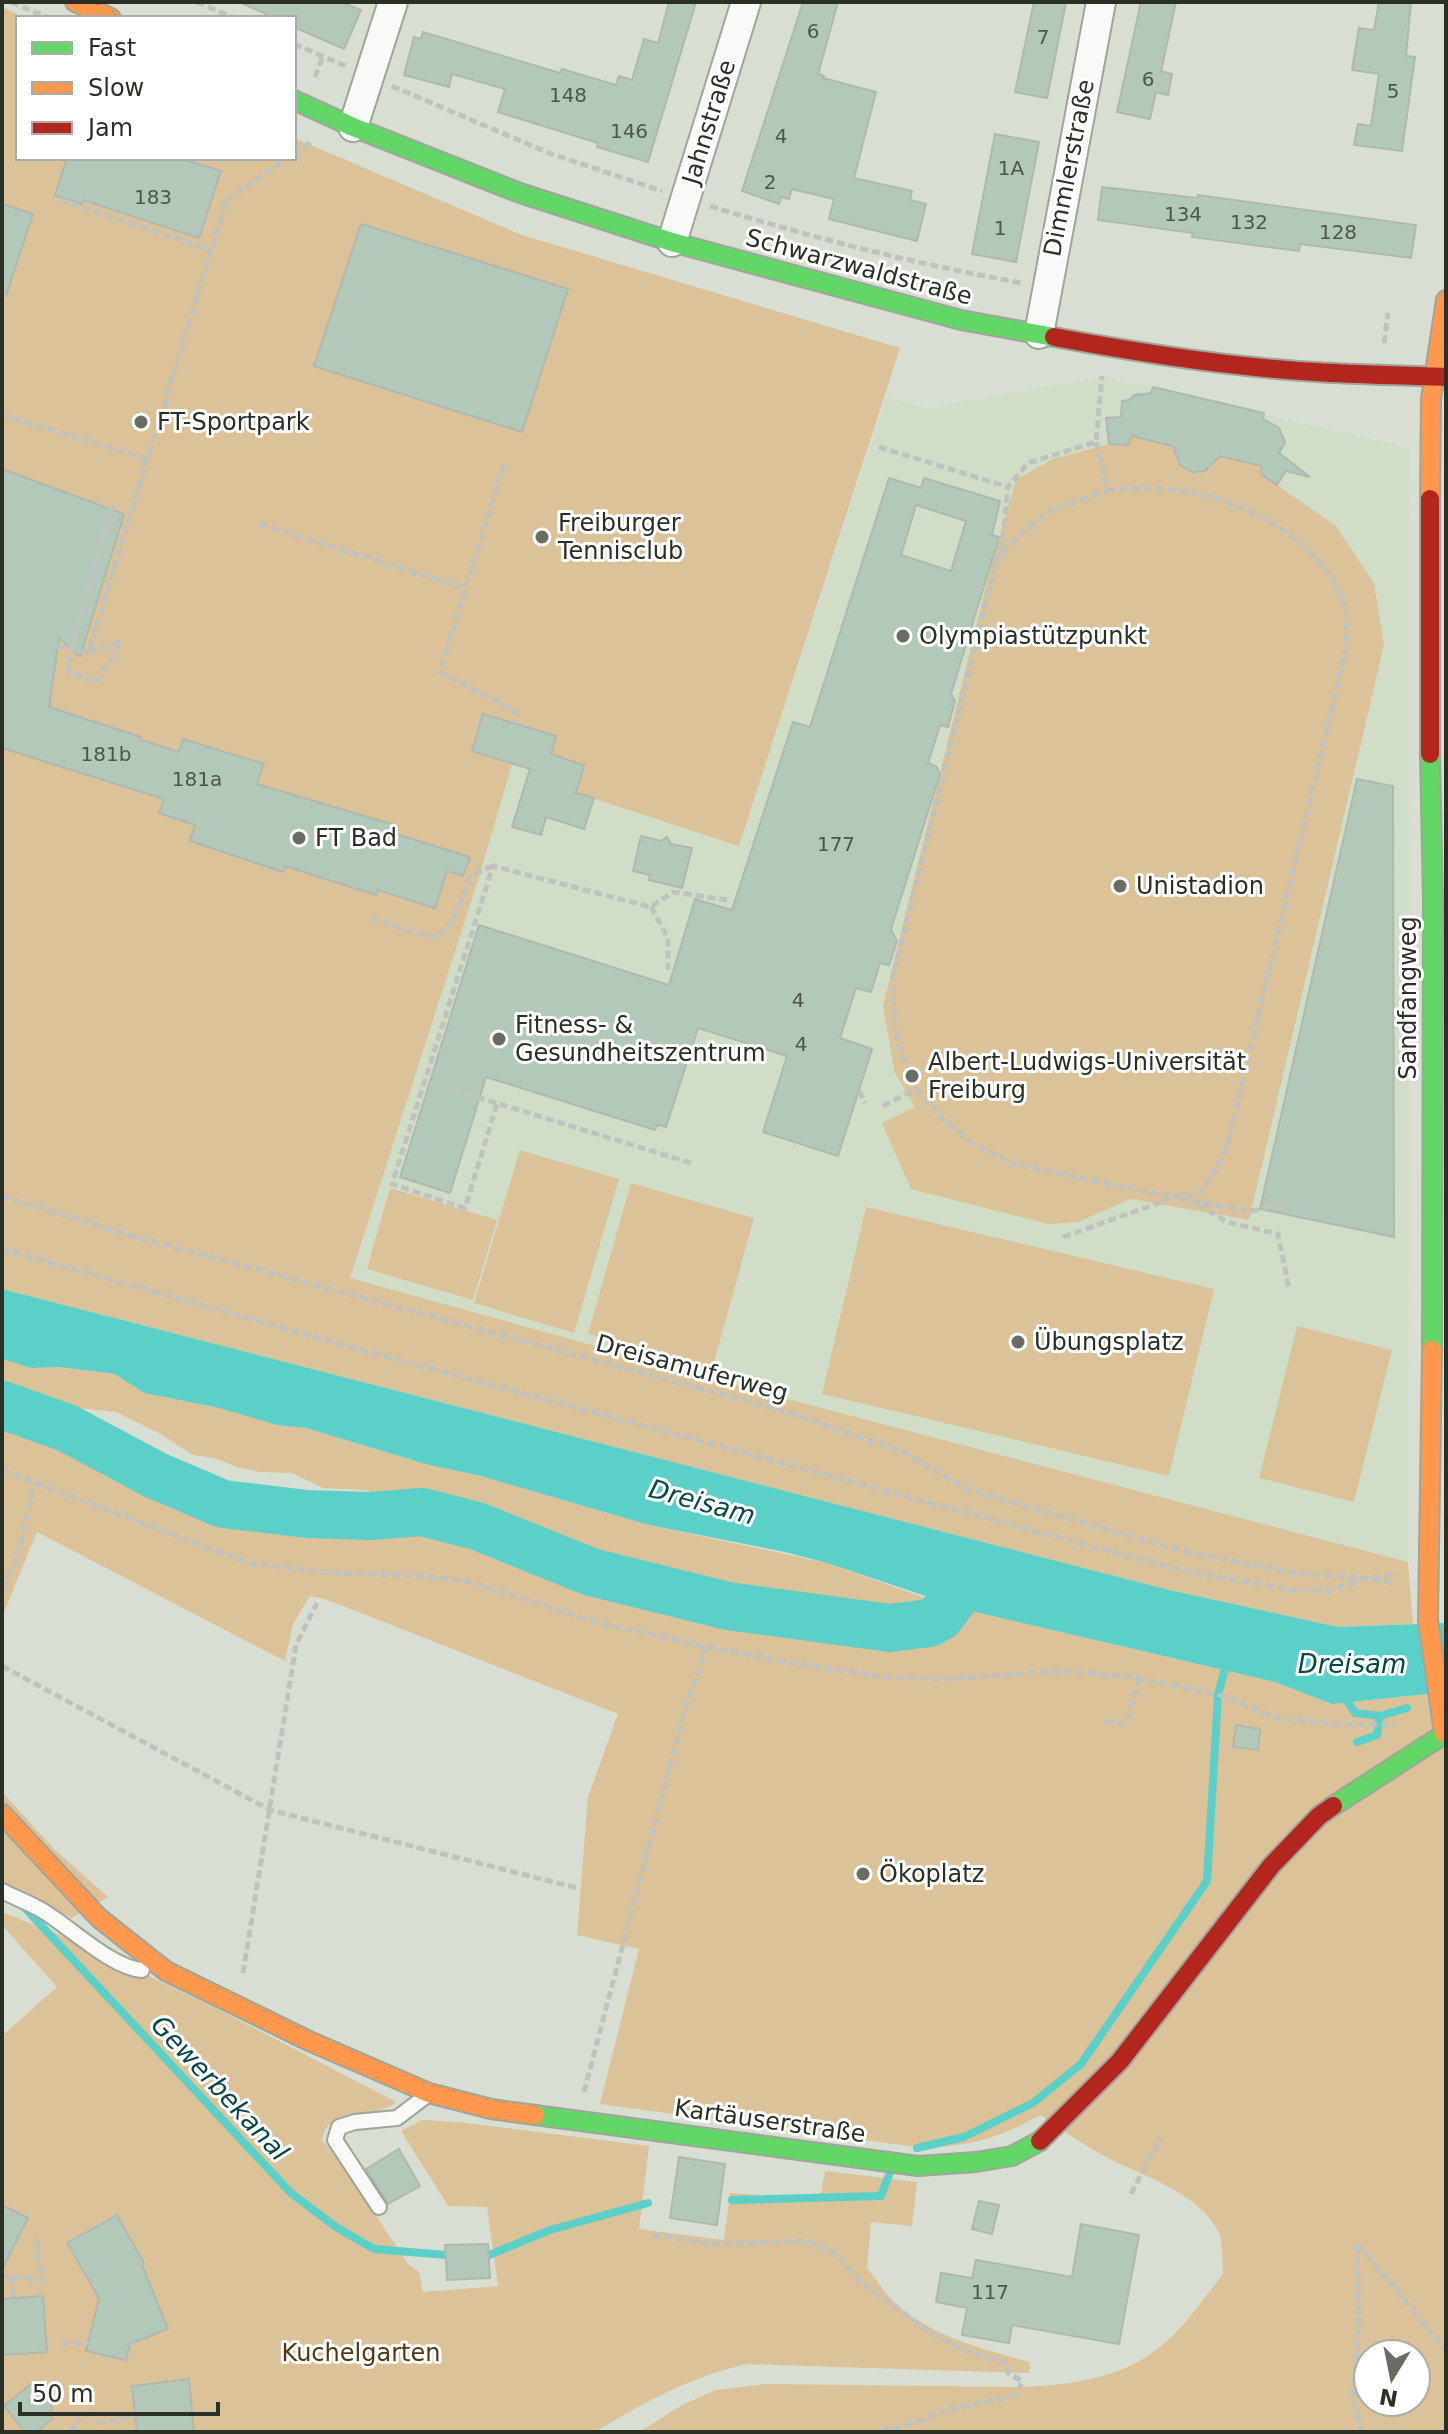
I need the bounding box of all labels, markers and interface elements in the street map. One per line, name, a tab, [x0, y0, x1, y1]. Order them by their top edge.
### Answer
legend	[16, 16, 296, 160]
house number: 6	[807, 19, 819, 43]
house number: 7	[1037, 25, 1049, 49]
text: Fast	[88, 34, 136, 62]
street label: Jahnstraße	[676, 56, 741, 189]
house number: 6	[1142, 67, 1154, 91]
text: Slow	[88, 74, 144, 102]
street label: Dimmlerstraße	[1038, 77, 1100, 259]
house number: 5	[1387, 79, 1399, 103]
house number: 148	[549, 83, 587, 107]
text: Jam	[86, 114, 133, 142]
house number: 146	[610, 119, 648, 143]
house number: 4	[775, 124, 787, 148]
house number: 1A	[998, 156, 1025, 180]
house number: 2	[764, 170, 776, 194]
house number: 183	[134, 185, 172, 209]
house number: 134	[1164, 202, 1202, 226]
house number: 132	[1230, 210, 1268, 234]
house number: 1	[994, 216, 1006, 240]
house number: 128	[1319, 220, 1357, 244]
street label: Schwarzwaldstraße	[743, 223, 975, 311]
place label: FT-Sportpark	[157, 408, 310, 436]
marker: FT-Sportpark	[132, 413, 150, 431]
place label: Freiburger Tennisclub	[557, 509, 683, 565]
marker: Freiburger Tennisclub	[533, 528, 551, 546]
place label: Olympiastützpunkt	[919, 622, 1147, 650]
marker: Olympiastützpunkt	[894, 627, 912, 645]
house number: 181b	[81, 742, 131, 766]
house number: 181a	[172, 767, 222, 791]
place label: FT Bad	[315, 824, 397, 852]
marker: FT Bad	[290, 829, 308, 847]
house number: 177	[817, 832, 855, 856]
place label: Unistadion	[1136, 872, 1264, 900]
marker: Unistadion	[1111, 877, 1129, 895]
street label: Sandfangweg	[1394, 916, 1422, 1080]
house number: 4	[792, 988, 804, 1012]
place label: Fitness- & Gesundheitszentrum	[515, 1011, 766, 1067]
marker: Fitness- & Gesundheitszentrum	[490, 1030, 508, 1048]
house number: 4	[795, 1032, 807, 1056]
place label: Albert-Ludwigs-Universität Freiburg	[928, 1048, 1246, 1104]
marker: Albert-Ludwigs-Universität Freiburg	[903, 1067, 921, 1085]
place label: Übungsplatz	[1034, 1327, 1184, 1356]
street label: Dreisamuferweg	[593, 1329, 791, 1407]
marker: Übungsplatz	[1009, 1333, 1027, 1351]
water label: Dreisam	[646, 1473, 758, 1531]
water label: Dreisam	[1298, 1649, 1406, 1679]
place label: Ökoplatz	[879, 1859, 984, 1888]
marker: Ökoplatz	[854, 1865, 872, 1883]
water label: Gewerbekanal	[145, 2009, 295, 2167]
street label: Kartäuserstraße	[673, 2094, 867, 2148]
house number: 117	[971, 2280, 1009, 2304]
north arrow	[1352, 2338, 1432, 2418]
park label: Kuchelgarten	[282, 2339, 440, 2367]
scale bar	[20, 2366, 218, 2416]
text: 50 m	[32, 2380, 94, 2408]
text: N	[1377, 2383, 1400, 2411]

